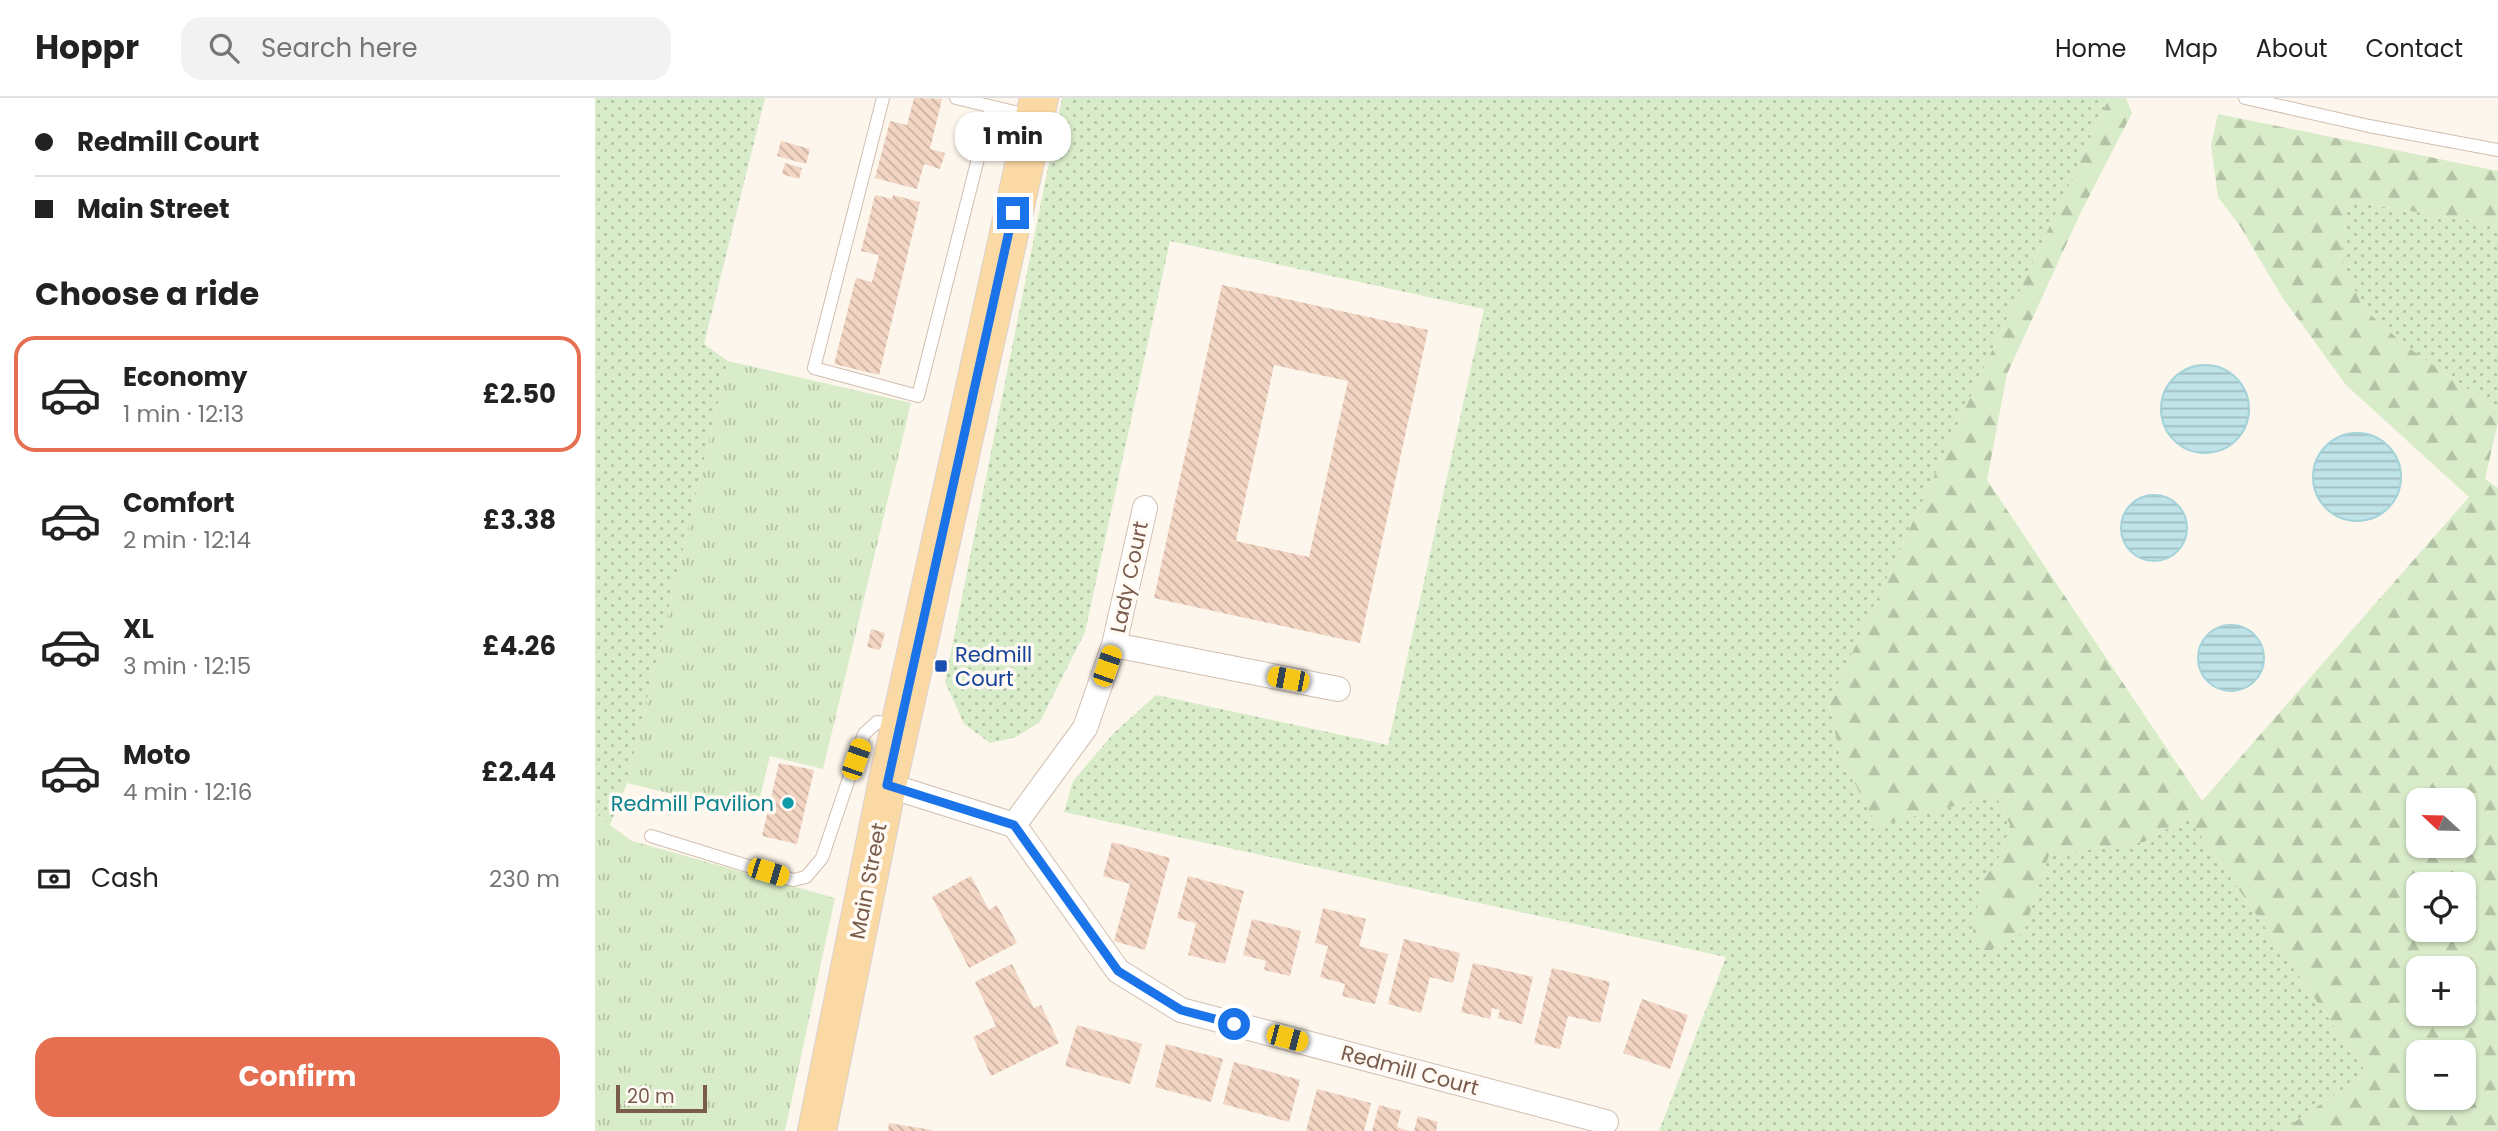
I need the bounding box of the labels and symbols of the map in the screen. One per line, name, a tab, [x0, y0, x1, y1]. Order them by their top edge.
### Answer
callout: 1 min	[955, 111, 1071, 160]
route end	[997, 197, 1029, 229]
street label: Lady Court	[1103, 518, 1155, 636]
place label: Redmill Court	[955, 640, 1032, 693]
car	[1091, 643, 1124, 689]
marker: Redmill Court	[933, 658, 949, 674]
car	[1266, 665, 1311, 693]
car	[840, 736, 873, 782]
north arrow	[2406, 788, 2476, 858]
place label: Redmill Pavilion	[611, 789, 774, 818]
marker: Redmill Pavilion	[780, 795, 796, 811]
street label: Main Street	[843, 820, 893, 942]
car	[745, 856, 792, 888]
route start	[1218, 1008, 1250, 1040]
car	[1264, 1022, 1311, 1054]
street label: Redmill Court	[1338, 1038, 1482, 1102]
scale bar	[616, 1082, 707, 1114]

